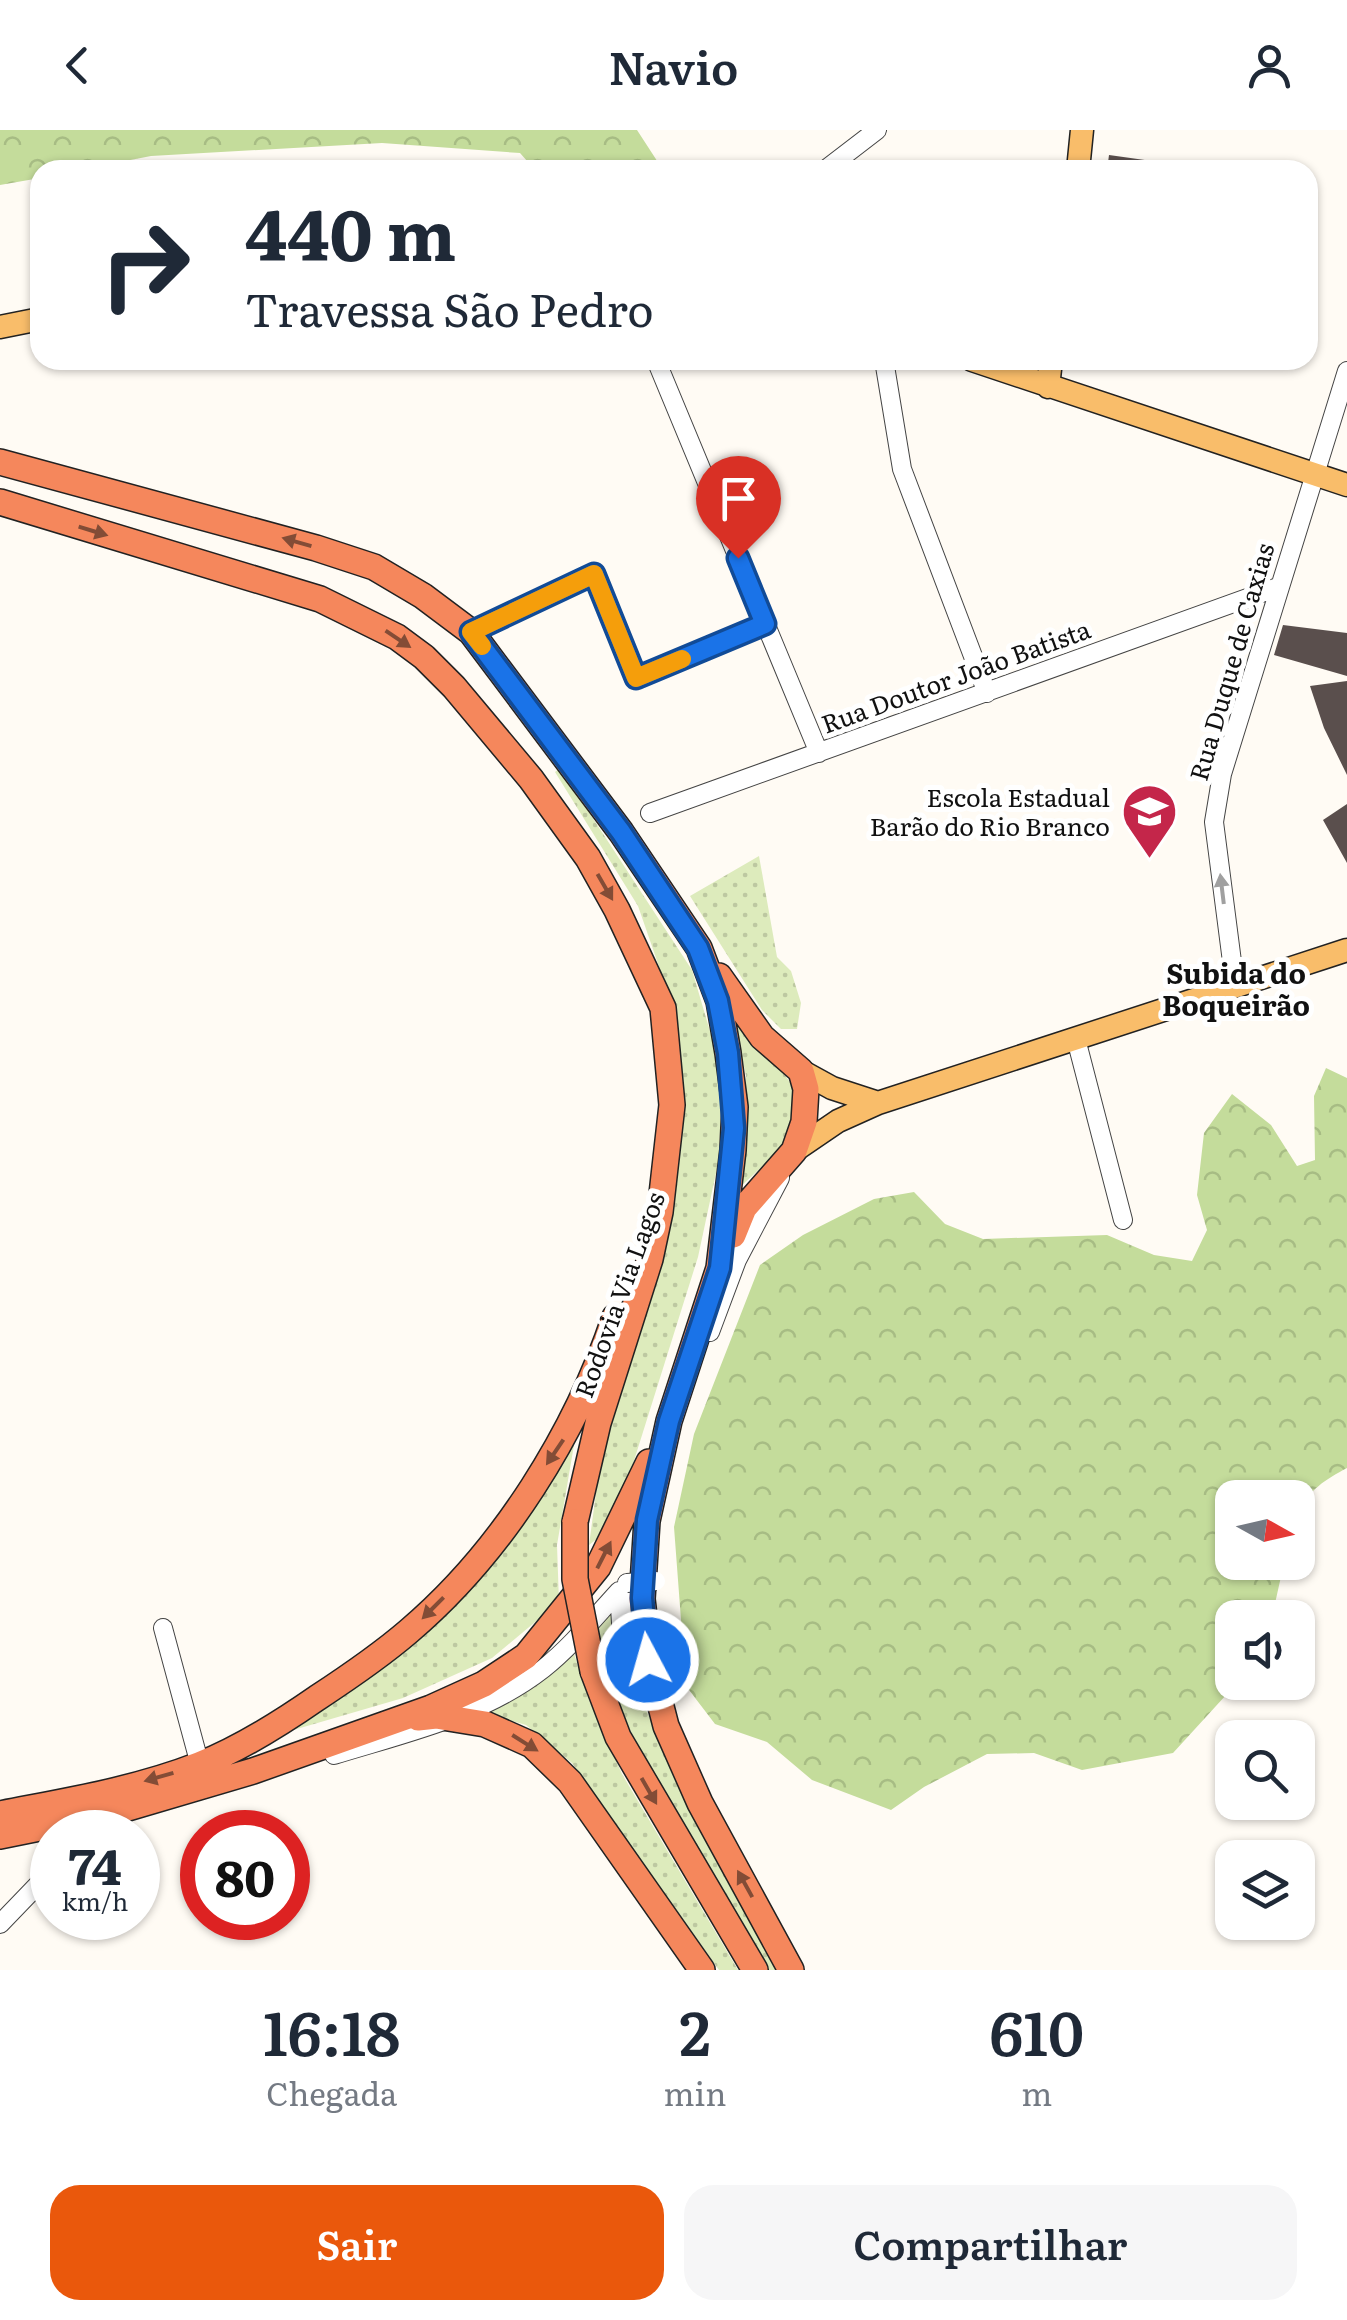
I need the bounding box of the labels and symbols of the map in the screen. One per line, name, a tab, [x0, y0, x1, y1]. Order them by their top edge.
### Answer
pin	[696, 456, 781, 559]
one-way arrow	[78, 524, 109, 539]
one-way arrow	[281, 534, 312, 549]
street label: Rua Duque de Caxias	[1179, 538, 1282, 785]
street label: Rua Doutor João Batista	[816, 609, 1096, 742]
one-way arrow	[385, 629, 412, 648]
place label: Escola Estadual Barão do Rio Branco	[870, 778, 1110, 844]
school or university icon: Escola Estadual Barão do Rio Branco	[1119, 782, 1179, 861]
one-way arrow	[1214, 872, 1230, 904]
one-way arrow	[595, 873, 613, 901]
district label: Subida do Boqueirão	[1162, 951, 1310, 1025]
street label: Rodovia Via Lagos	[564, 1187, 673, 1402]
one-way arrow	[546, 1438, 565, 1465]
north arrow	[1215, 1480, 1315, 1580]
one-way arrow	[595, 1540, 612, 1569]
one-way arrow	[421, 1595, 445, 1619]
position arrow	[596, 1608, 700, 1712]
one-way arrow	[511, 1733, 539, 1751]
one-way arrow	[143, 1770, 174, 1785]
one-way arrow	[639, 1777, 657, 1805]
speed limit sign: 80	[180, 1810, 310, 1940]
one-way arrow	[736, 1870, 753, 1899]

